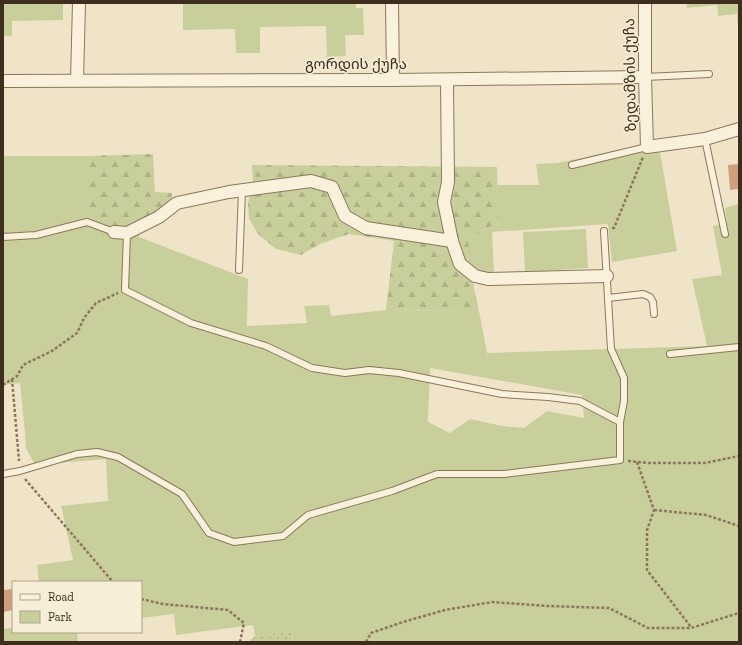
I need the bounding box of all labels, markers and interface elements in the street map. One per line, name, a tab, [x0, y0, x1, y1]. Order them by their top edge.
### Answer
street label: ზედამზის ქუჩა	[620, 18, 640, 132]
street label: გორდის ქუჩა	[305, 55, 407, 73]
legend	[12, 581, 142, 633]
text: Road	[48, 590, 74, 604]
text: Park	[48, 610, 73, 624]

